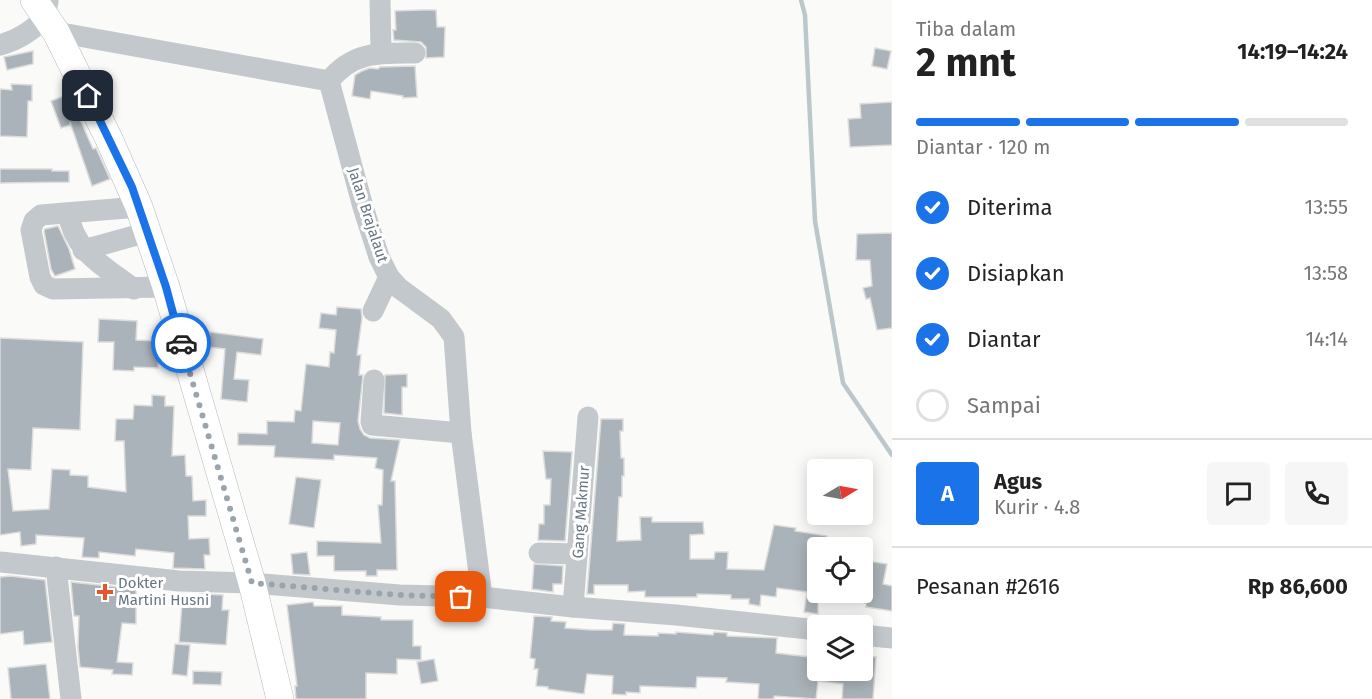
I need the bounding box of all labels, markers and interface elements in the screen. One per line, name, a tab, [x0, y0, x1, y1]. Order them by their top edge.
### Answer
text: Tiba dalam	[916, 17, 1016, 41]
text: 14:19–14:24	[1237, 38, 1348, 65]
text: 2 mnt	[916, 40, 1016, 86]
pin	[62, 70, 113, 121]
icon: home	[71, 79, 104, 112]
text: Diantar · 120 m	[916, 135, 1050, 159]
street label: Jalan Brajalaut	[344, 165, 392, 265]
icon: check	[916, 191, 949, 224]
text: Diterima	[967, 194, 1053, 221]
text: 13:55	[1305, 195, 1348, 219]
icon: check	[916, 257, 949, 290]
text: Disiapkan	[967, 260, 1065, 287]
text: 13:58	[1303, 261, 1348, 285]
courier	[151, 313, 211, 373]
icon: check	[916, 323, 949, 356]
text: Diantar	[967, 326, 1040, 353]
icon: car	[165, 327, 198, 360]
text: 14:14	[1305, 327, 1348, 351]
text: Sampai	[967, 392, 1041, 419]
north arrow	[807, 459, 873, 525]
map controls	[807, 459, 873, 681]
button: chat	[1207, 462, 1270, 525]
button: phone	[1285, 462, 1348, 525]
street label: Gang Makmur	[569, 465, 593, 559]
text: Agus	[994, 468, 1042, 495]
text: A	[941, 480, 954, 507]
text: Kurir · 4.8	[994, 495, 1080, 519]
button: locate	[807, 537, 873, 603]
pin	[435, 571, 486, 622]
text: Pesanan #2616	[916, 573, 1060, 600]
text: Rp 86,600	[1248, 573, 1348, 600]
place label: Dokter Martini Husni	[118, 574, 209, 609]
icon: bag	[444, 580, 477, 613]
marker: Dokter Martini Husni	[96, 583, 114, 601]
button: layers	[807, 615, 873, 681]

